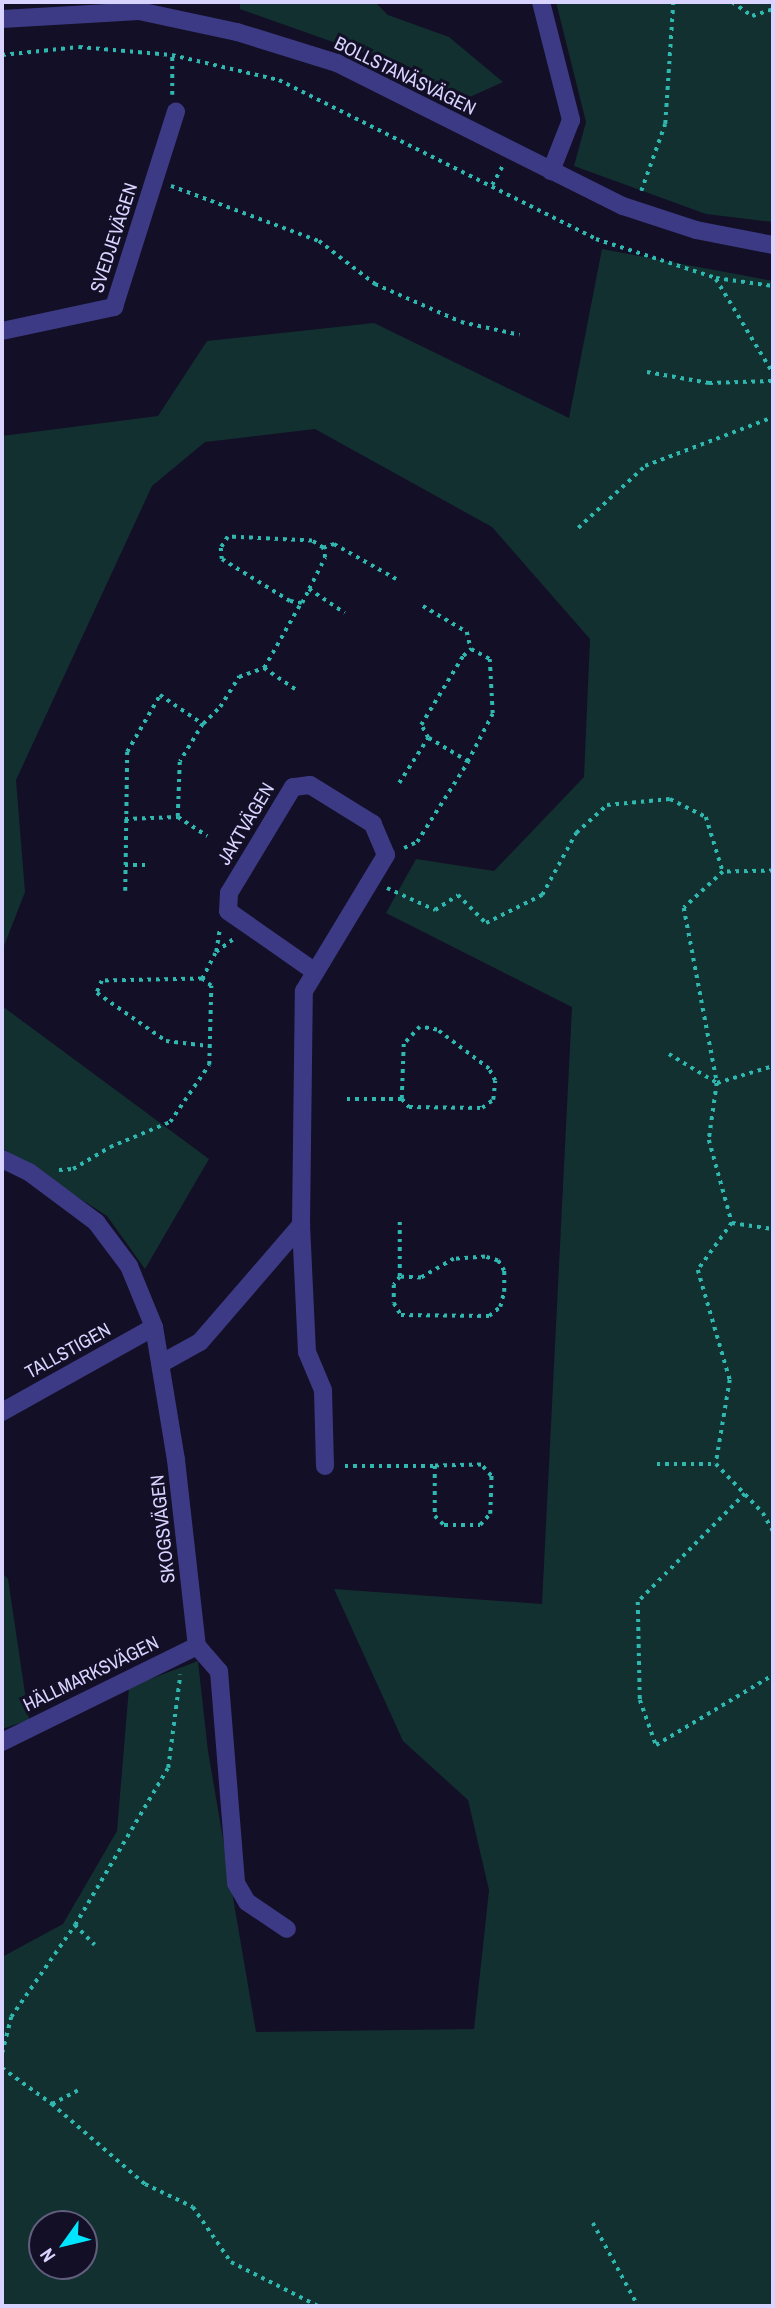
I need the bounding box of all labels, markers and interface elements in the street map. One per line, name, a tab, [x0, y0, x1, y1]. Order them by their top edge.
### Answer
street label: BOLLSTANÄSVÄGEN	[331, 32, 479, 120]
street label: SVEDJEVÄGEN	[86, 180, 142, 296]
street label: JAKTVÄGEN	[213, 779, 279, 869]
street label: TALLSTIGEN	[21, 1318, 115, 1384]
street label: SKOGSVÄGEN	[146, 1474, 180, 1584]
street label: HÄLLMARKSVÄGEN	[20, 1631, 162, 1717]
north arrow	[28, 2210, 98, 2280]
text: N	[33, 2244, 61, 2268]

